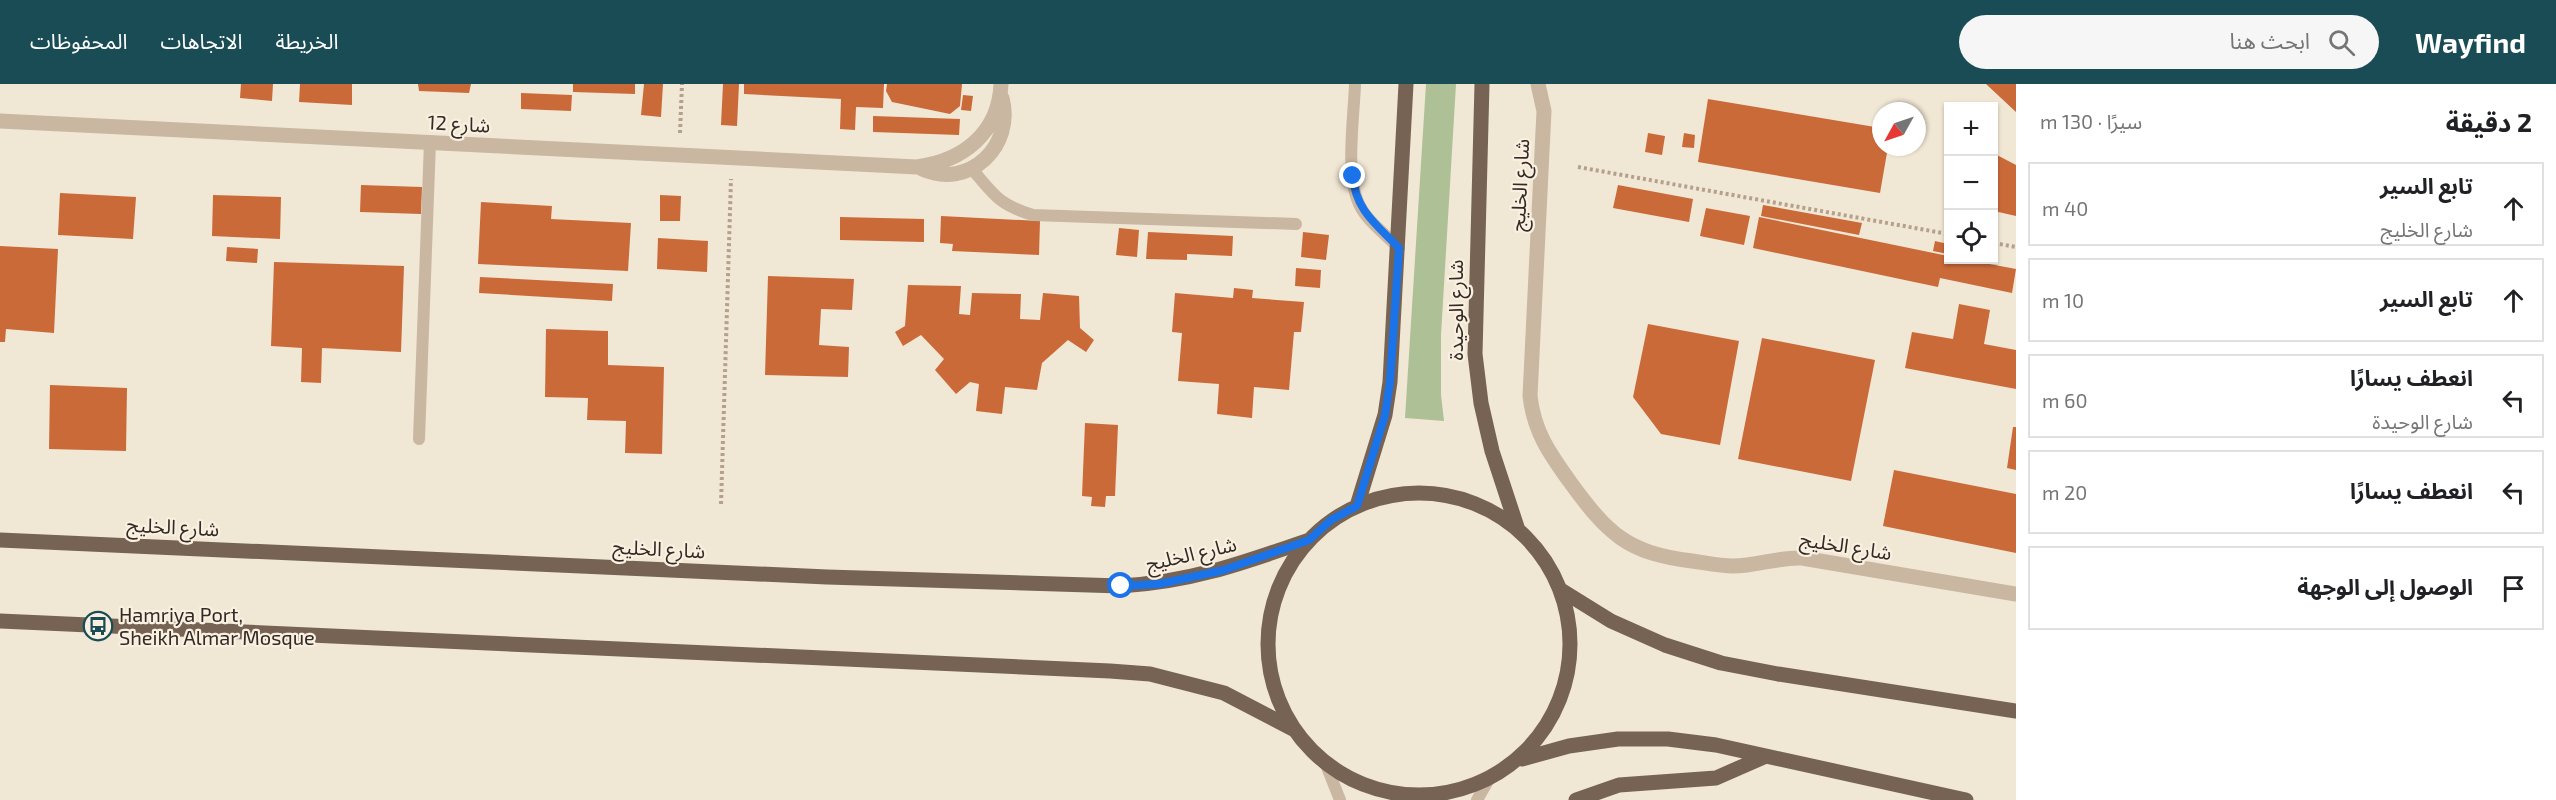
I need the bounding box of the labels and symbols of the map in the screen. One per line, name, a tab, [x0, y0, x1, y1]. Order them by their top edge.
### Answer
north arrow	[1872, 102, 1926, 156]
street label: شارع 12	[427, 109, 491, 141]
street label: شارع الخليج	[1505, 138, 1537, 232]
route end	[1339, 162, 1365, 188]
street label: شارع الوحيدة	[1443, 260, 1471, 360]
street label: شارع الخليج	[126, 512, 220, 544]
street label: شارع الخليج	[1798, 526, 1894, 568]
street label: شارع الخليج	[1143, 531, 1240, 579]
street label: شارع الخليج	[612, 534, 706, 566]
route start	[1107, 572, 1133, 598]
place label: Hamriya Port, Sheikh Almar Mosque	[119, 602, 315, 649]
bus stop icon: Hamriya Port, Sheikh Almar Mosque	[82, 610, 114, 642]

